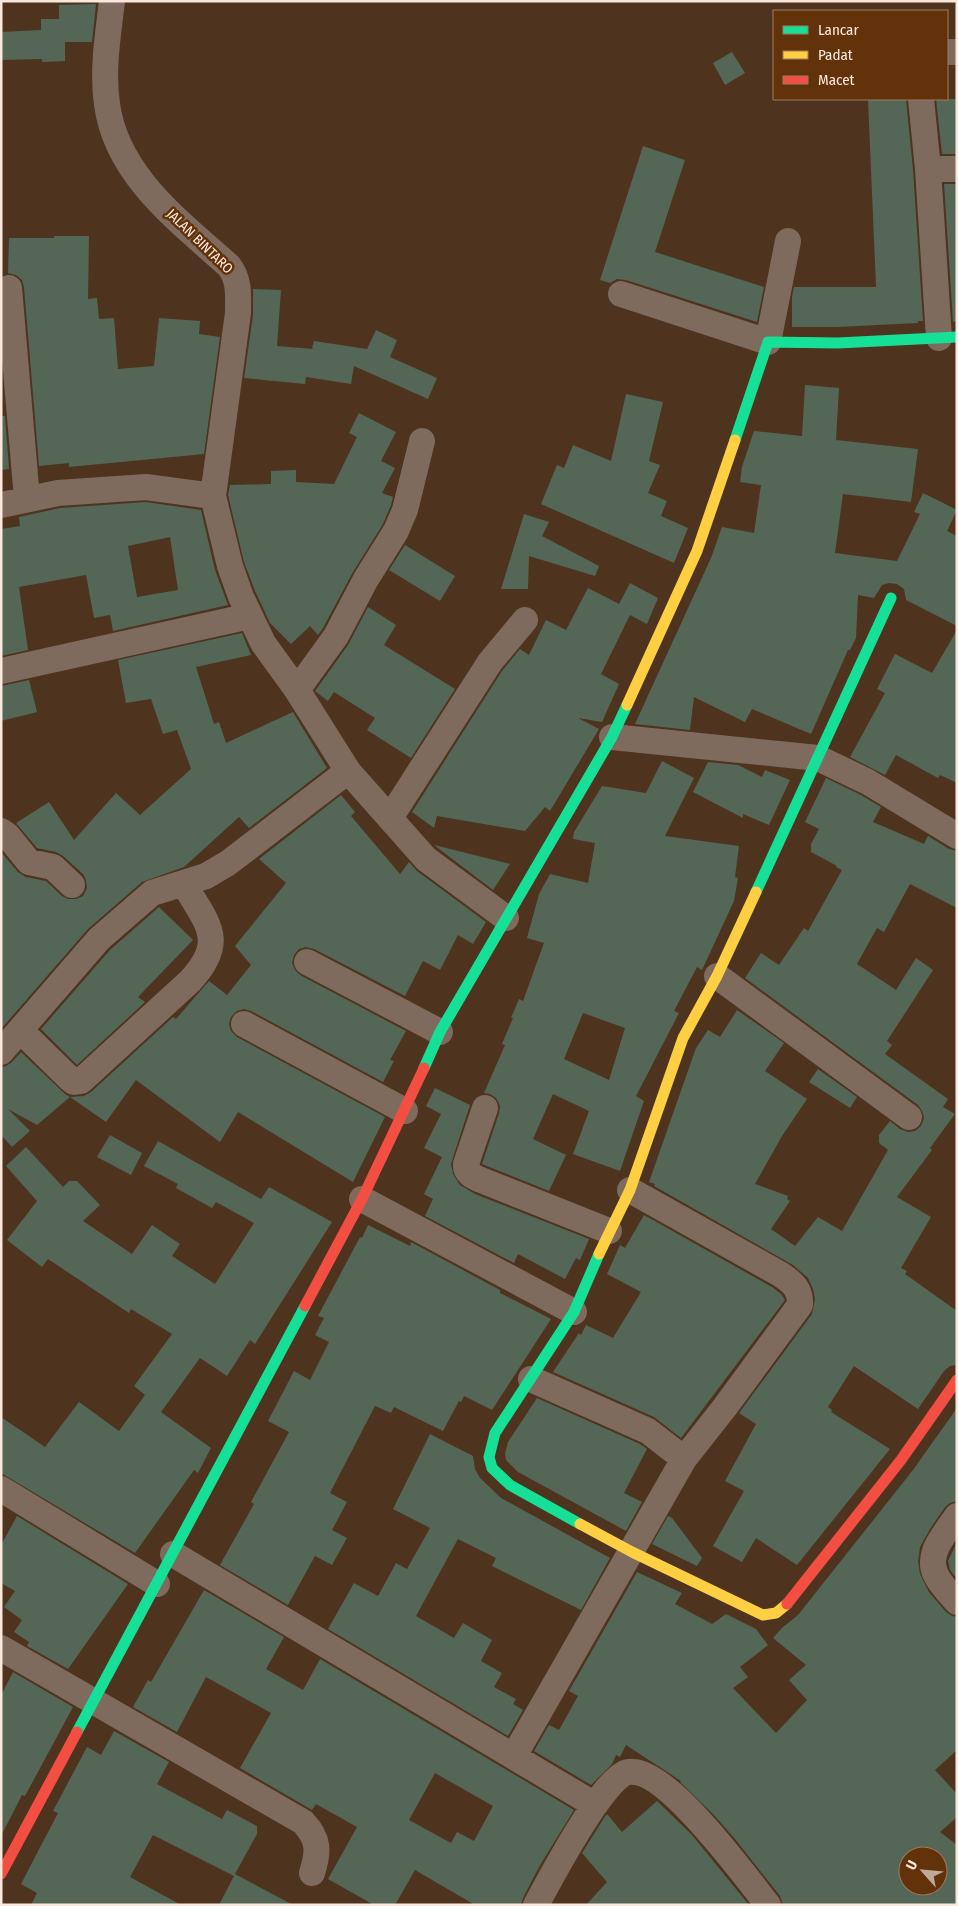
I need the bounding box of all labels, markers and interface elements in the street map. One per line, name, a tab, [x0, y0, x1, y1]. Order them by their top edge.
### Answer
legend	[773, 10, 948, 100]
text: Lancar	[818, 21, 859, 39]
text: Padat	[818, 46, 853, 64]
text: Macet	[818, 71, 855, 89]
street label: JALAN BINTARO	[163, 205, 237, 277]
north arrow	[898, 1846, 948, 1896]
text: U	[902, 1858, 921, 1873]

